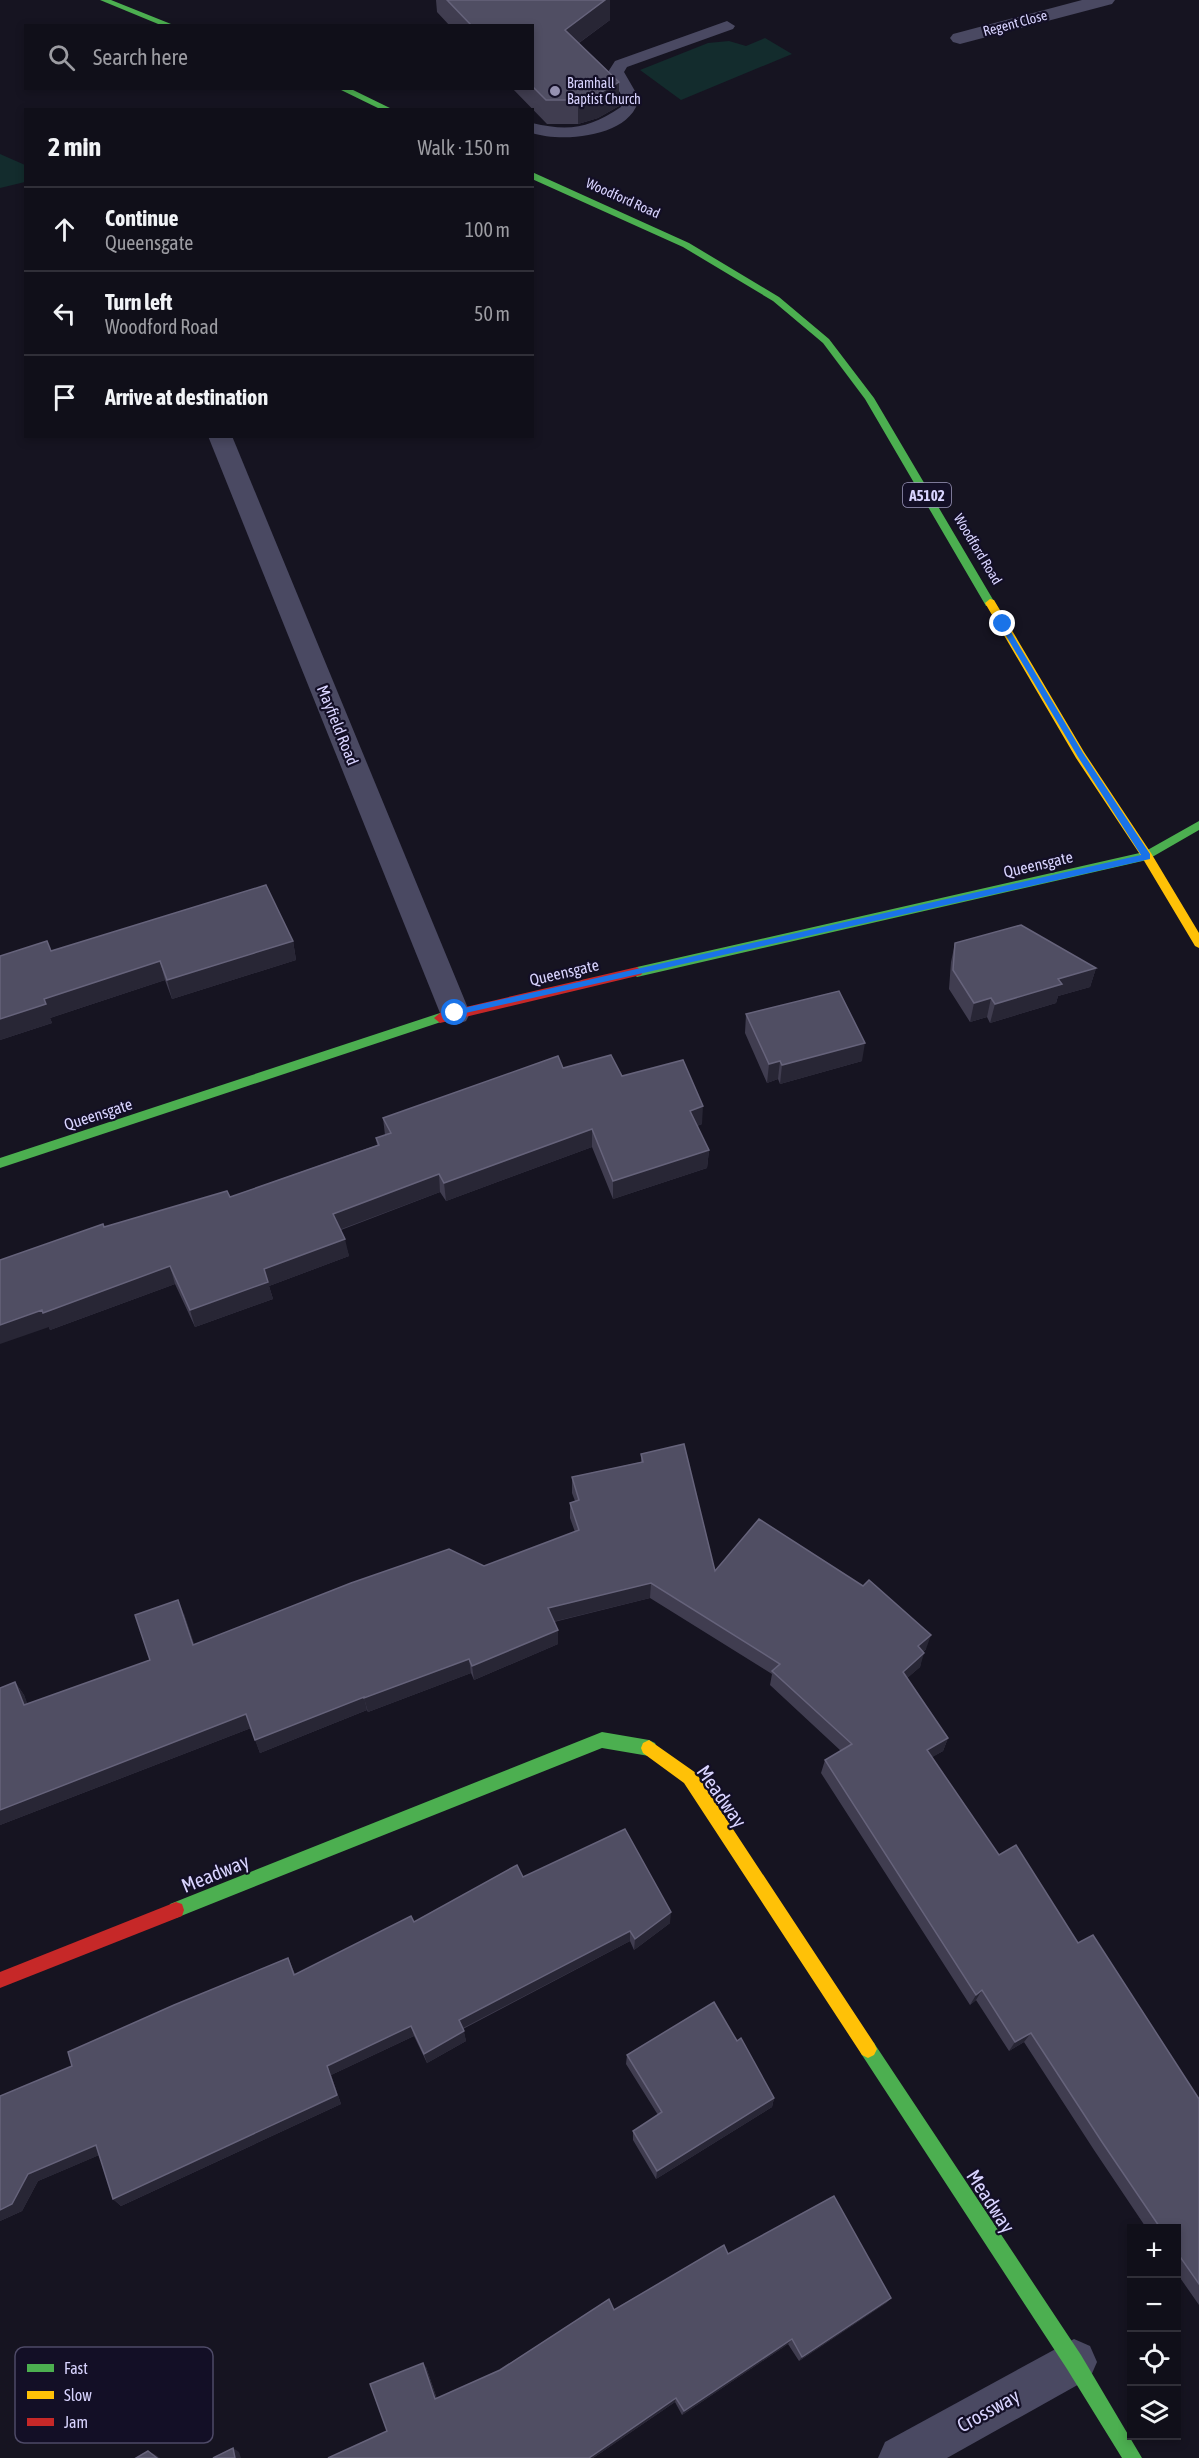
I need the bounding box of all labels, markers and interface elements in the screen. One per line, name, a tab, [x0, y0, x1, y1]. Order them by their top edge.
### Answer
street label: Regent Close	[981, 7, 1049, 39]
search box	[24, 24, 534, 90]
icon: search	[45, 41, 78, 74]
text: Search here	[93, 44, 188, 70]
place label: Bramhall Baptist Church	[567, 75, 641, 107]
marker: Bramhall Baptist Church	[548, 84, 562, 98]
text: 2 min	[48, 132, 101, 162]
text: Walk · 150 m	[418, 136, 510, 159]
street label: Woodford Road	[583, 175, 663, 221]
text: Continue	[105, 205, 179, 231]
icon: ahead	[48, 213, 81, 246]
text: 100 m	[465, 218, 510, 241]
text: Queensgate	[105, 231, 193, 254]
text: Turn left	[105, 289, 172, 315]
icon: left	[48, 297, 81, 330]
text: 50 m	[474, 302, 510, 325]
text: Woodford Road	[105, 315, 218, 338]
icon: arrive	[48, 381, 81, 414]
text: Arrive at destination	[105, 384, 268, 410]
road number: A5102	[903, 483, 951, 507]
street label: Woodford Road	[951, 511, 1005, 587]
route end	[989, 610, 1015, 636]
street label: Mayfield Road	[313, 682, 362, 768]
street label: Queensgate	[1002, 847, 1075, 882]
street label: Queensgate	[528, 955, 601, 990]
route start	[441, 999, 467, 1025]
street label: Queensgate	[62, 1095, 135, 1134]
street label: Meadway	[692, 1761, 752, 1831]
street label: Meadway	[178, 1849, 252, 1897]
street label: Meadway	[962, 2165, 1020, 2237]
map controls	[1127, 2224, 1181, 2440]
button: +	[1127, 2224, 1181, 2278]
button: −	[1127, 2278, 1181, 2332]
button: locate	[1127, 2332, 1181, 2386]
legend	[15, 2347, 213, 2443]
text: Fast	[64, 2359, 88, 2377]
street label: Crossway	[953, 2384, 1023, 2436]
text: Slow	[64, 2386, 92, 2404]
button: layers	[1127, 2386, 1181, 2440]
text: Jam	[64, 2413, 88, 2431]

